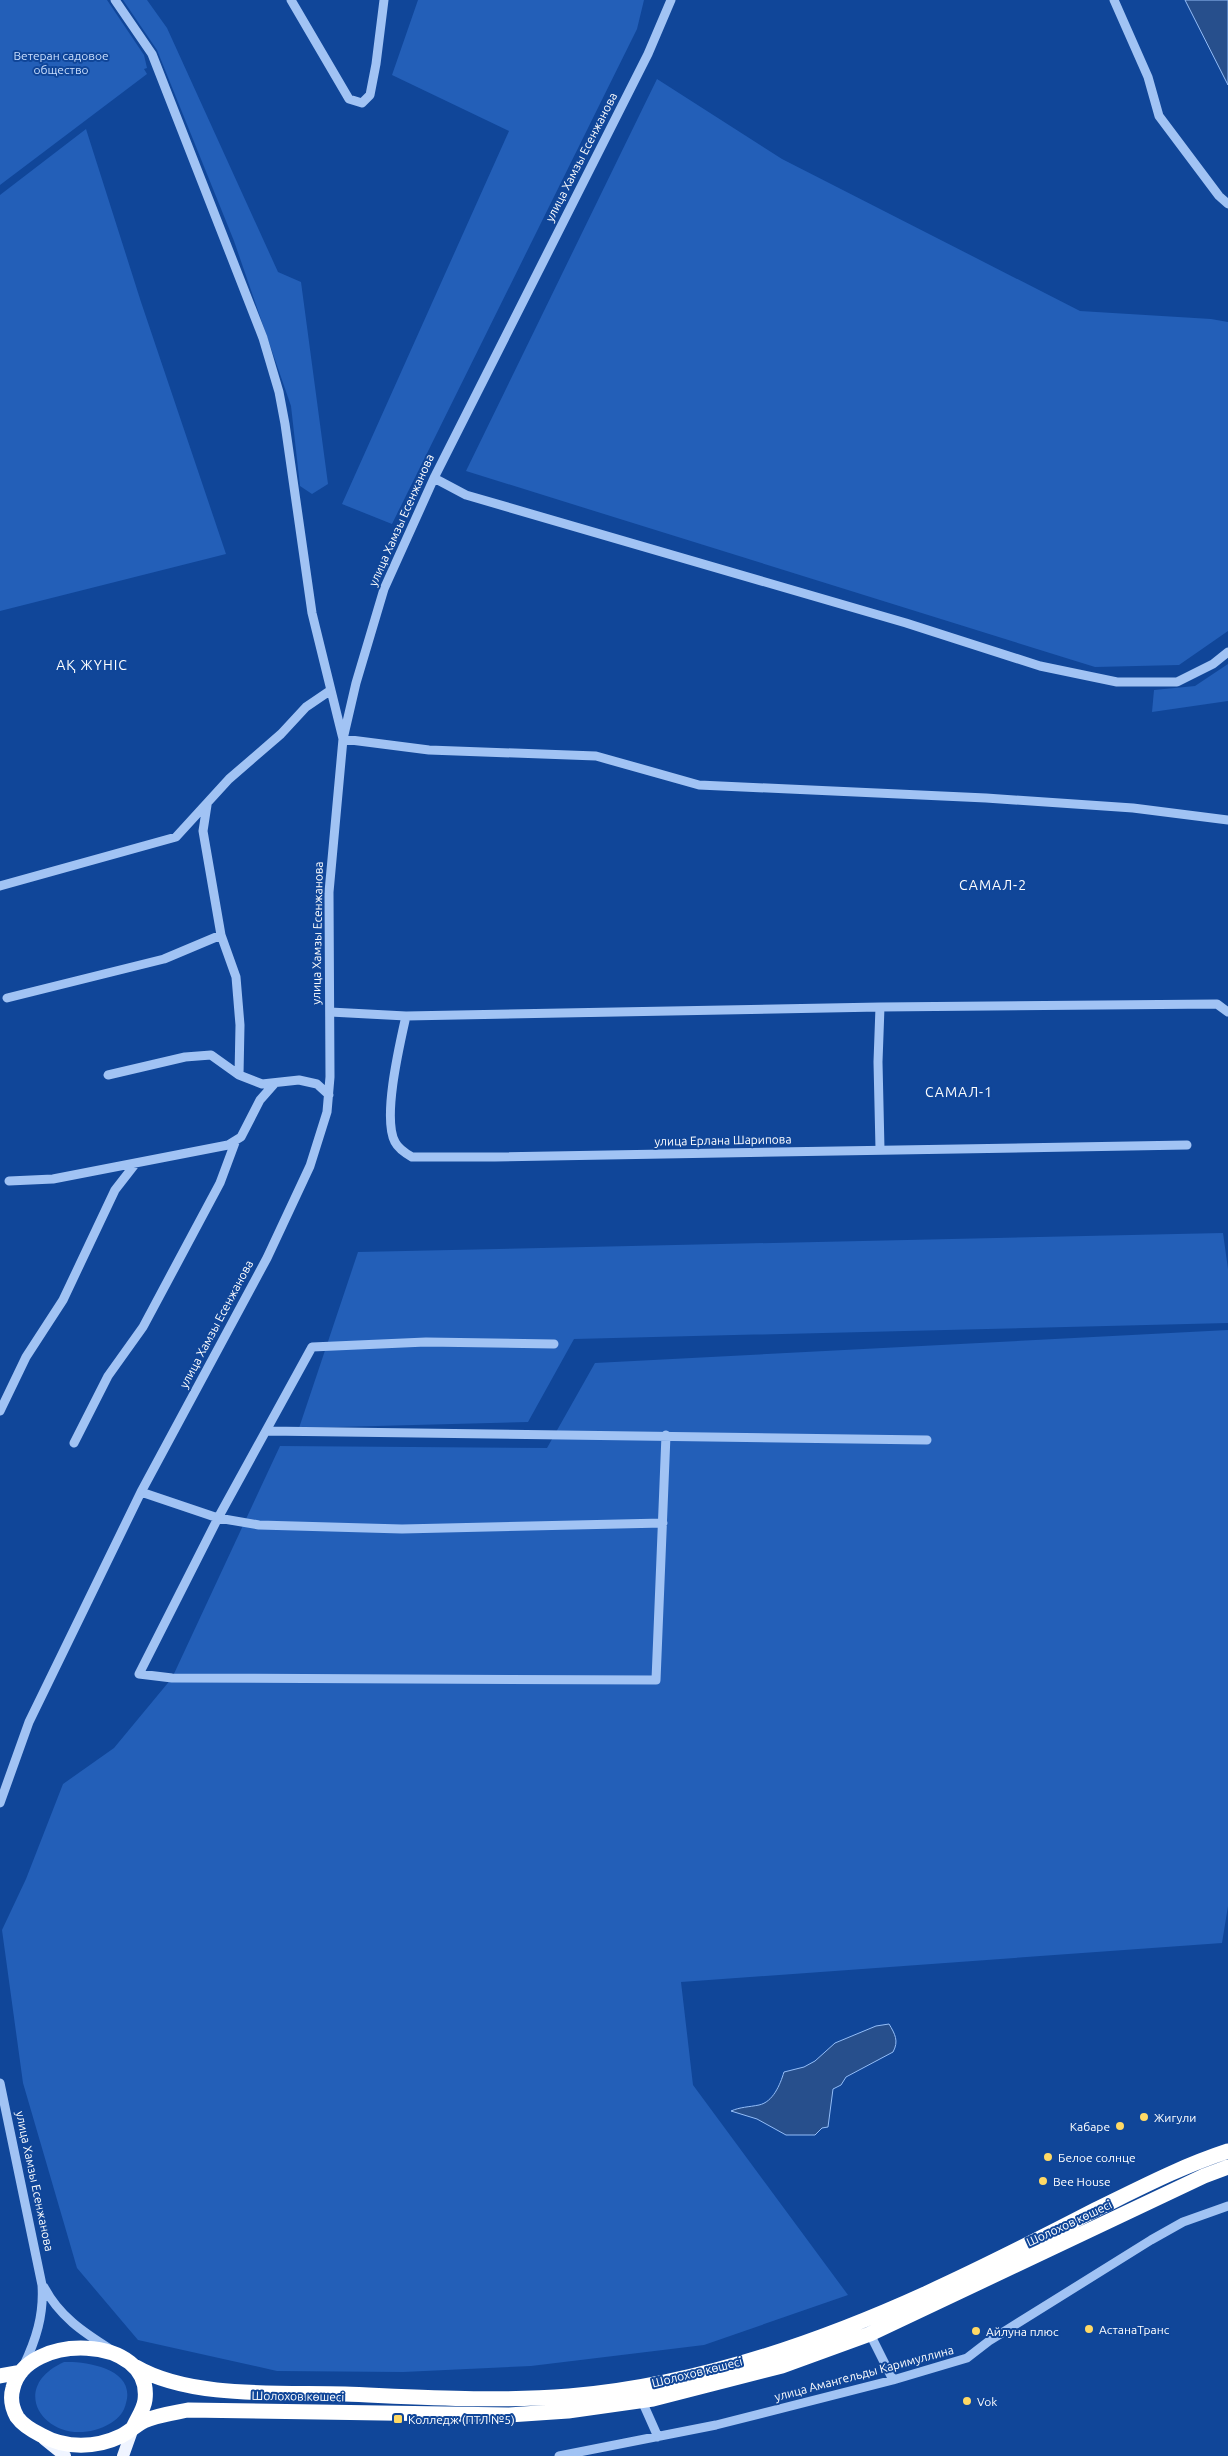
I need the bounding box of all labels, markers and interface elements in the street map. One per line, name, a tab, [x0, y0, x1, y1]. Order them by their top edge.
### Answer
park label: Ветеран садовое общество	[13, 49, 109, 76]
street label: улица Хамзы Есенжанова	[543, 90, 619, 224]
street label: улица Хамзы Есенжанова	[366, 452, 436, 588]
district label: АҚ ЖҮНІС	[56, 657, 128, 673]
street label: улица Хамзы Есенжанова	[309, 861, 325, 1005]
district label: САМАЛ-2	[959, 877, 1027, 893]
district label: САМАЛ-1	[925, 1084, 993, 1100]
street label: улица Ерлана Шарипова	[654, 1132, 792, 1148]
street label: улица Хамзы Есенжанова	[177, 1258, 255, 1390]
street label: улица Хамзы Есенжанова	[14, 2110, 56, 2252]
marker: Жигули	[1138, 2111, 1150, 2123]
place label: Жигули	[1154, 2111, 1196, 2124]
place label: Кабаре	[1070, 2120, 1110, 2133]
marker: Кабаре	[1114, 2120, 1126, 2132]
marker: Белое солнце	[1042, 2151, 1054, 2163]
place label: Белое солнце	[1058, 2151, 1136, 2164]
marker: Bee House	[1037, 2175, 1049, 2187]
place label: Bee House	[1053, 2175, 1111, 2188]
street label: Шолохов көшесі	[1024, 2197, 1114, 2248]
marker: АстанаТранс	[1083, 2323, 1095, 2335]
place label: АстанаТранс	[1099, 2323, 1170, 2336]
marker: Айлуна плюс	[970, 2325, 982, 2337]
place label: Айлуна плюс	[986, 2325, 1059, 2338]
street label: улица Амангельды Каримуллина	[773, 2343, 955, 2403]
street label: Шолохов көшесі	[650, 2354, 744, 2390]
street label: Шолохов көшесі	[252, 2389, 345, 2403]
marker: Vok	[961, 2395, 973, 2407]
place label: Vok	[977, 2395, 997, 2408]
marker: Колледж (ПТЛ №5)	[392, 2413, 404, 2425]
place label: Колледж (ПТЛ №5)	[408, 2413, 515, 2427]

